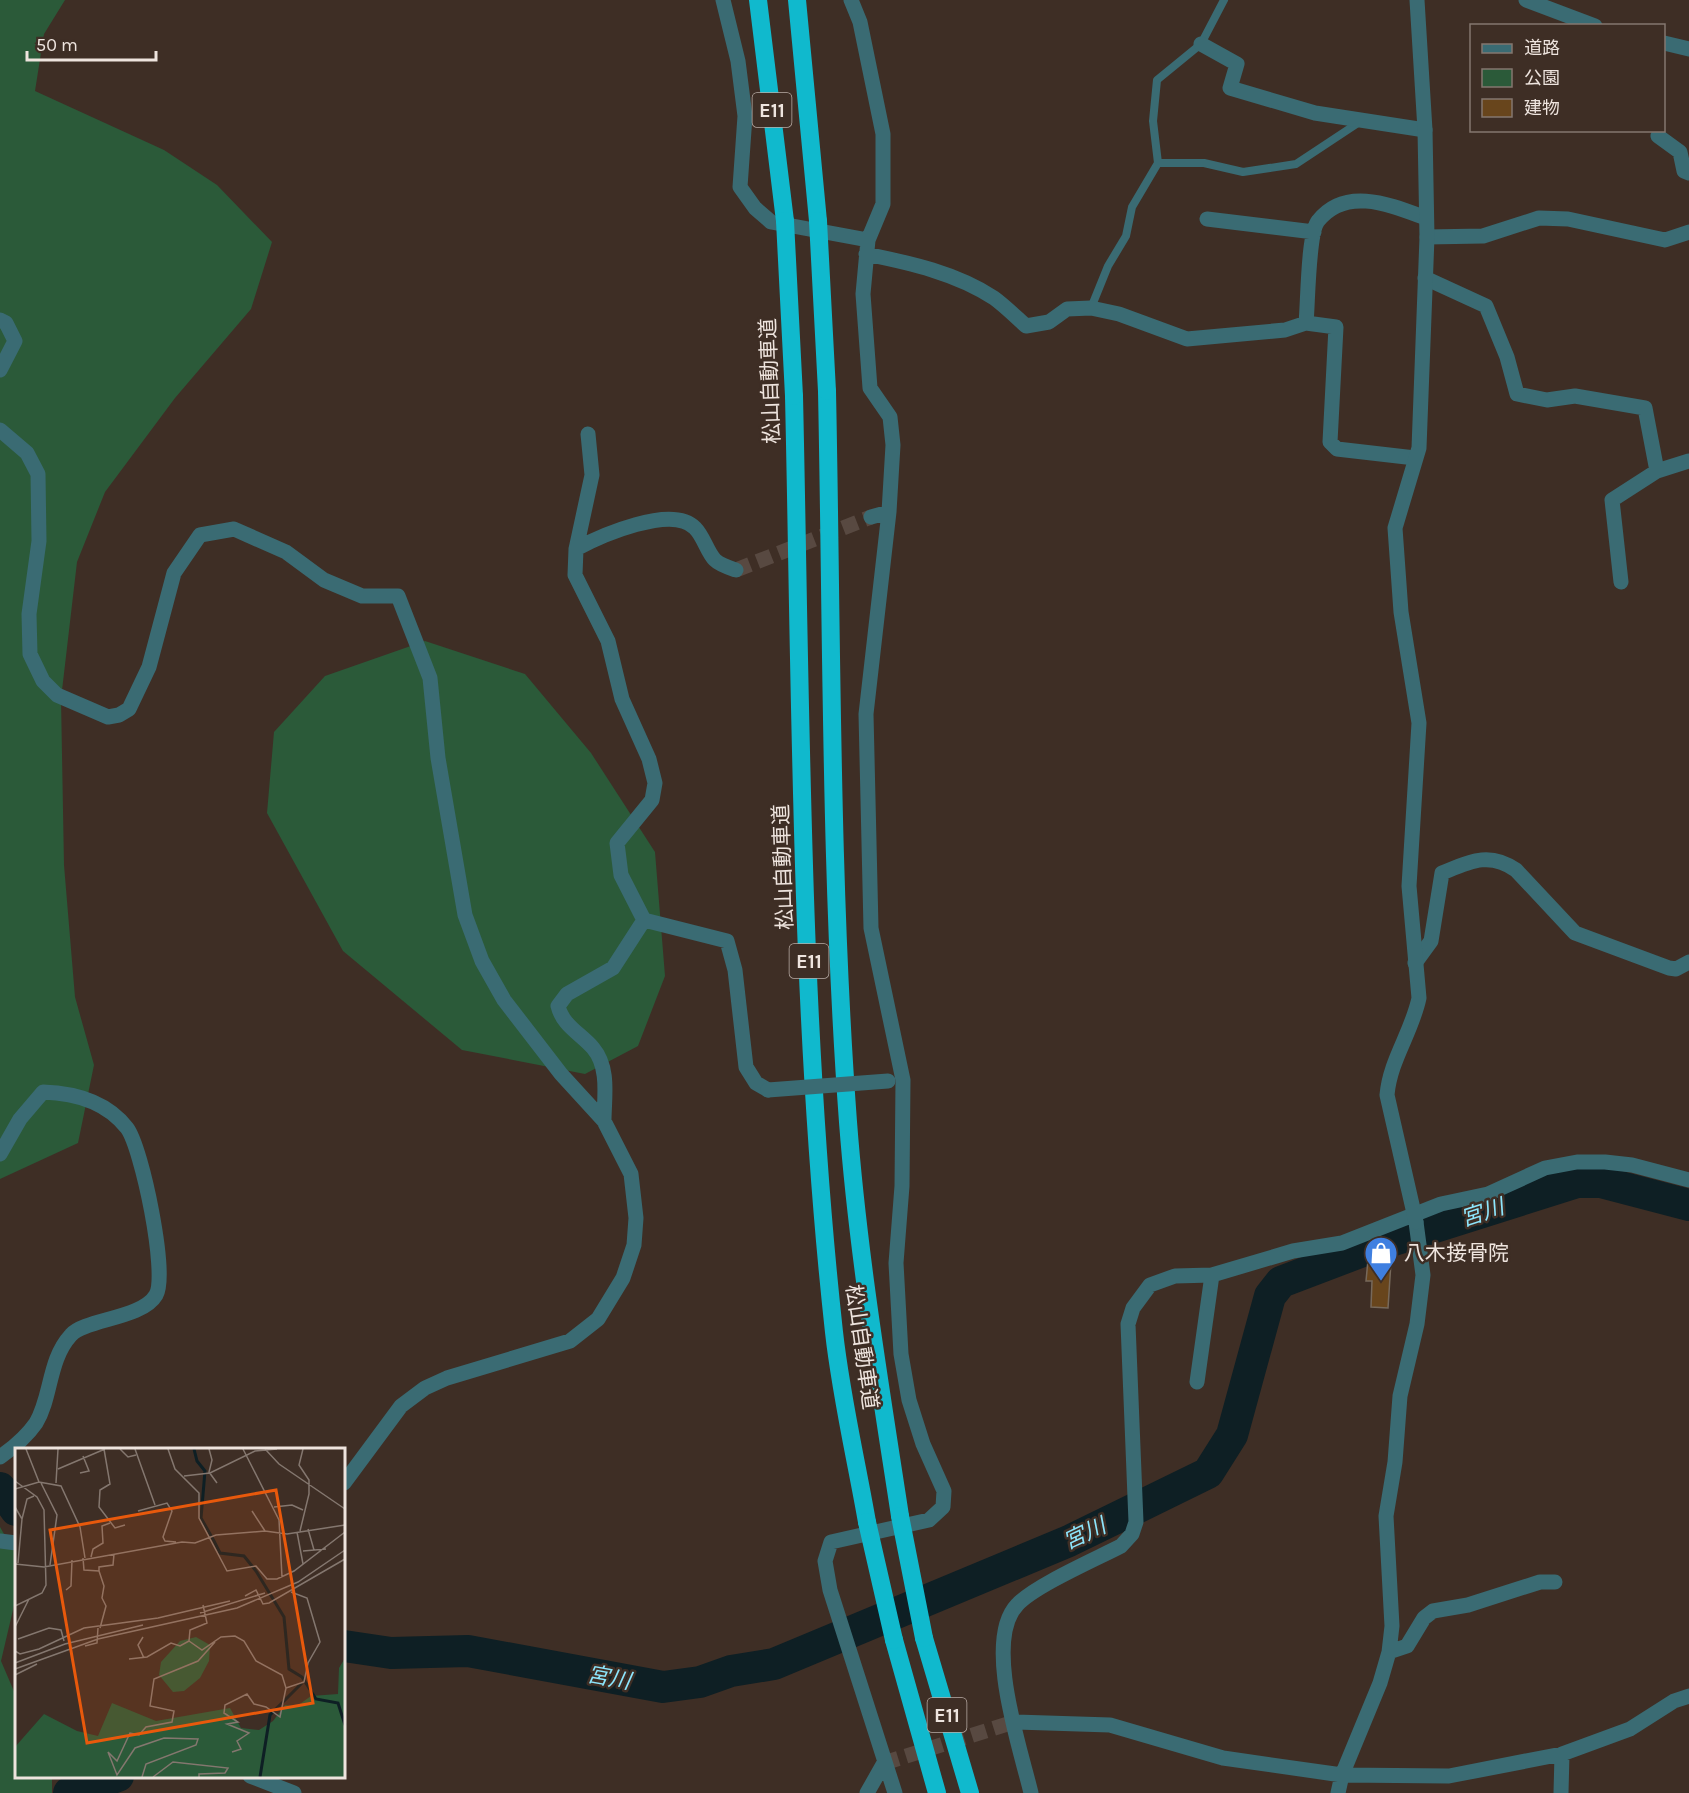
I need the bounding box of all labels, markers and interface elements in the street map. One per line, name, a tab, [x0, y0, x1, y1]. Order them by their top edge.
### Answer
scale bar	[27, 24, 156, 62]
legend	[1470, 24, 1665, 132]
text: 50 m	[36, 34, 78, 56]
text: 道路	[1524, 37, 1560, 59]
text: 公園	[1524, 67, 1560, 89]
road number: E11	[752, 93, 792, 127]
text: 建物	[1524, 97, 1560, 119]
street label: 松山自動車道	[756, 318, 784, 444]
street label: 松山自動車道	[769, 804, 797, 930]
road number: E11	[790, 944, 828, 978]
water label: 宮川	[1457, 1193, 1509, 1232]
shop icon: 八木接骨院	[1363, 1235, 1399, 1282]
place label: 八木接骨院	[1404, 1241, 1509, 1265]
street label: 松山自動車道	[841, 1283, 883, 1411]
inset map	[15, 1448, 345, 1778]
water label: 宮川	[1059, 1512, 1112, 1555]
water label: 宮川	[585, 1661, 635, 1695]
road number: E11	[928, 1698, 966, 1732]

